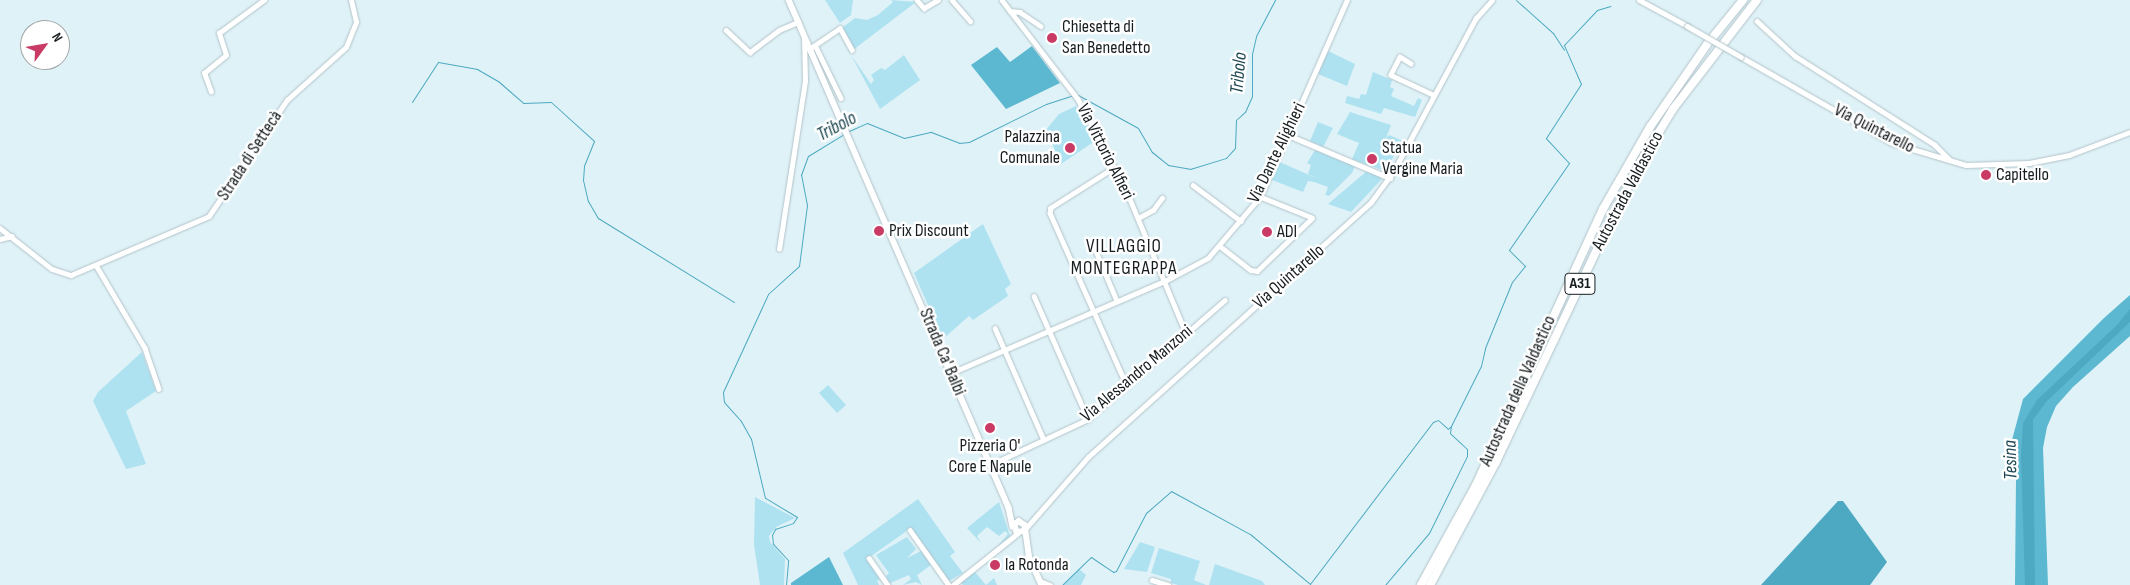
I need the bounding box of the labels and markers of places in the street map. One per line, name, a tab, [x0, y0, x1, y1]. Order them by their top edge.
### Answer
place label: Chiesetta di San Benedetto	[1062, 17, 1150, 59]
marker: Chiesetta di San Benedetto	[1046, 32, 1058, 44]
place label: Palazzina Comunale	[1000, 127, 1060, 170]
place label: Statua Vergine Maria	[1382, 138, 1463, 180]
marker: Palazzina Comunale	[1064, 142, 1076, 154]
marker: Statua Vergine Maria	[1366, 153, 1378, 165]
place label: Capitello	[1996, 164, 2049, 186]
marker: Capitello	[1980, 169, 1992, 181]
place label: Prix Discount	[889, 220, 969, 242]
place label: ADI	[1277, 221, 1297, 243]
marker: Prix Discount	[873, 225, 885, 237]
marker: ADI	[1261, 226, 1273, 238]
marker: Pizzeria O' Core E Napule	[984, 422, 996, 434]
place label: Pizzeria O' Core E Napule	[949, 436, 1031, 478]
place label: la Rotonda	[1005, 554, 1069, 576]
marker: la Rotonda	[989, 559, 1001, 571]

